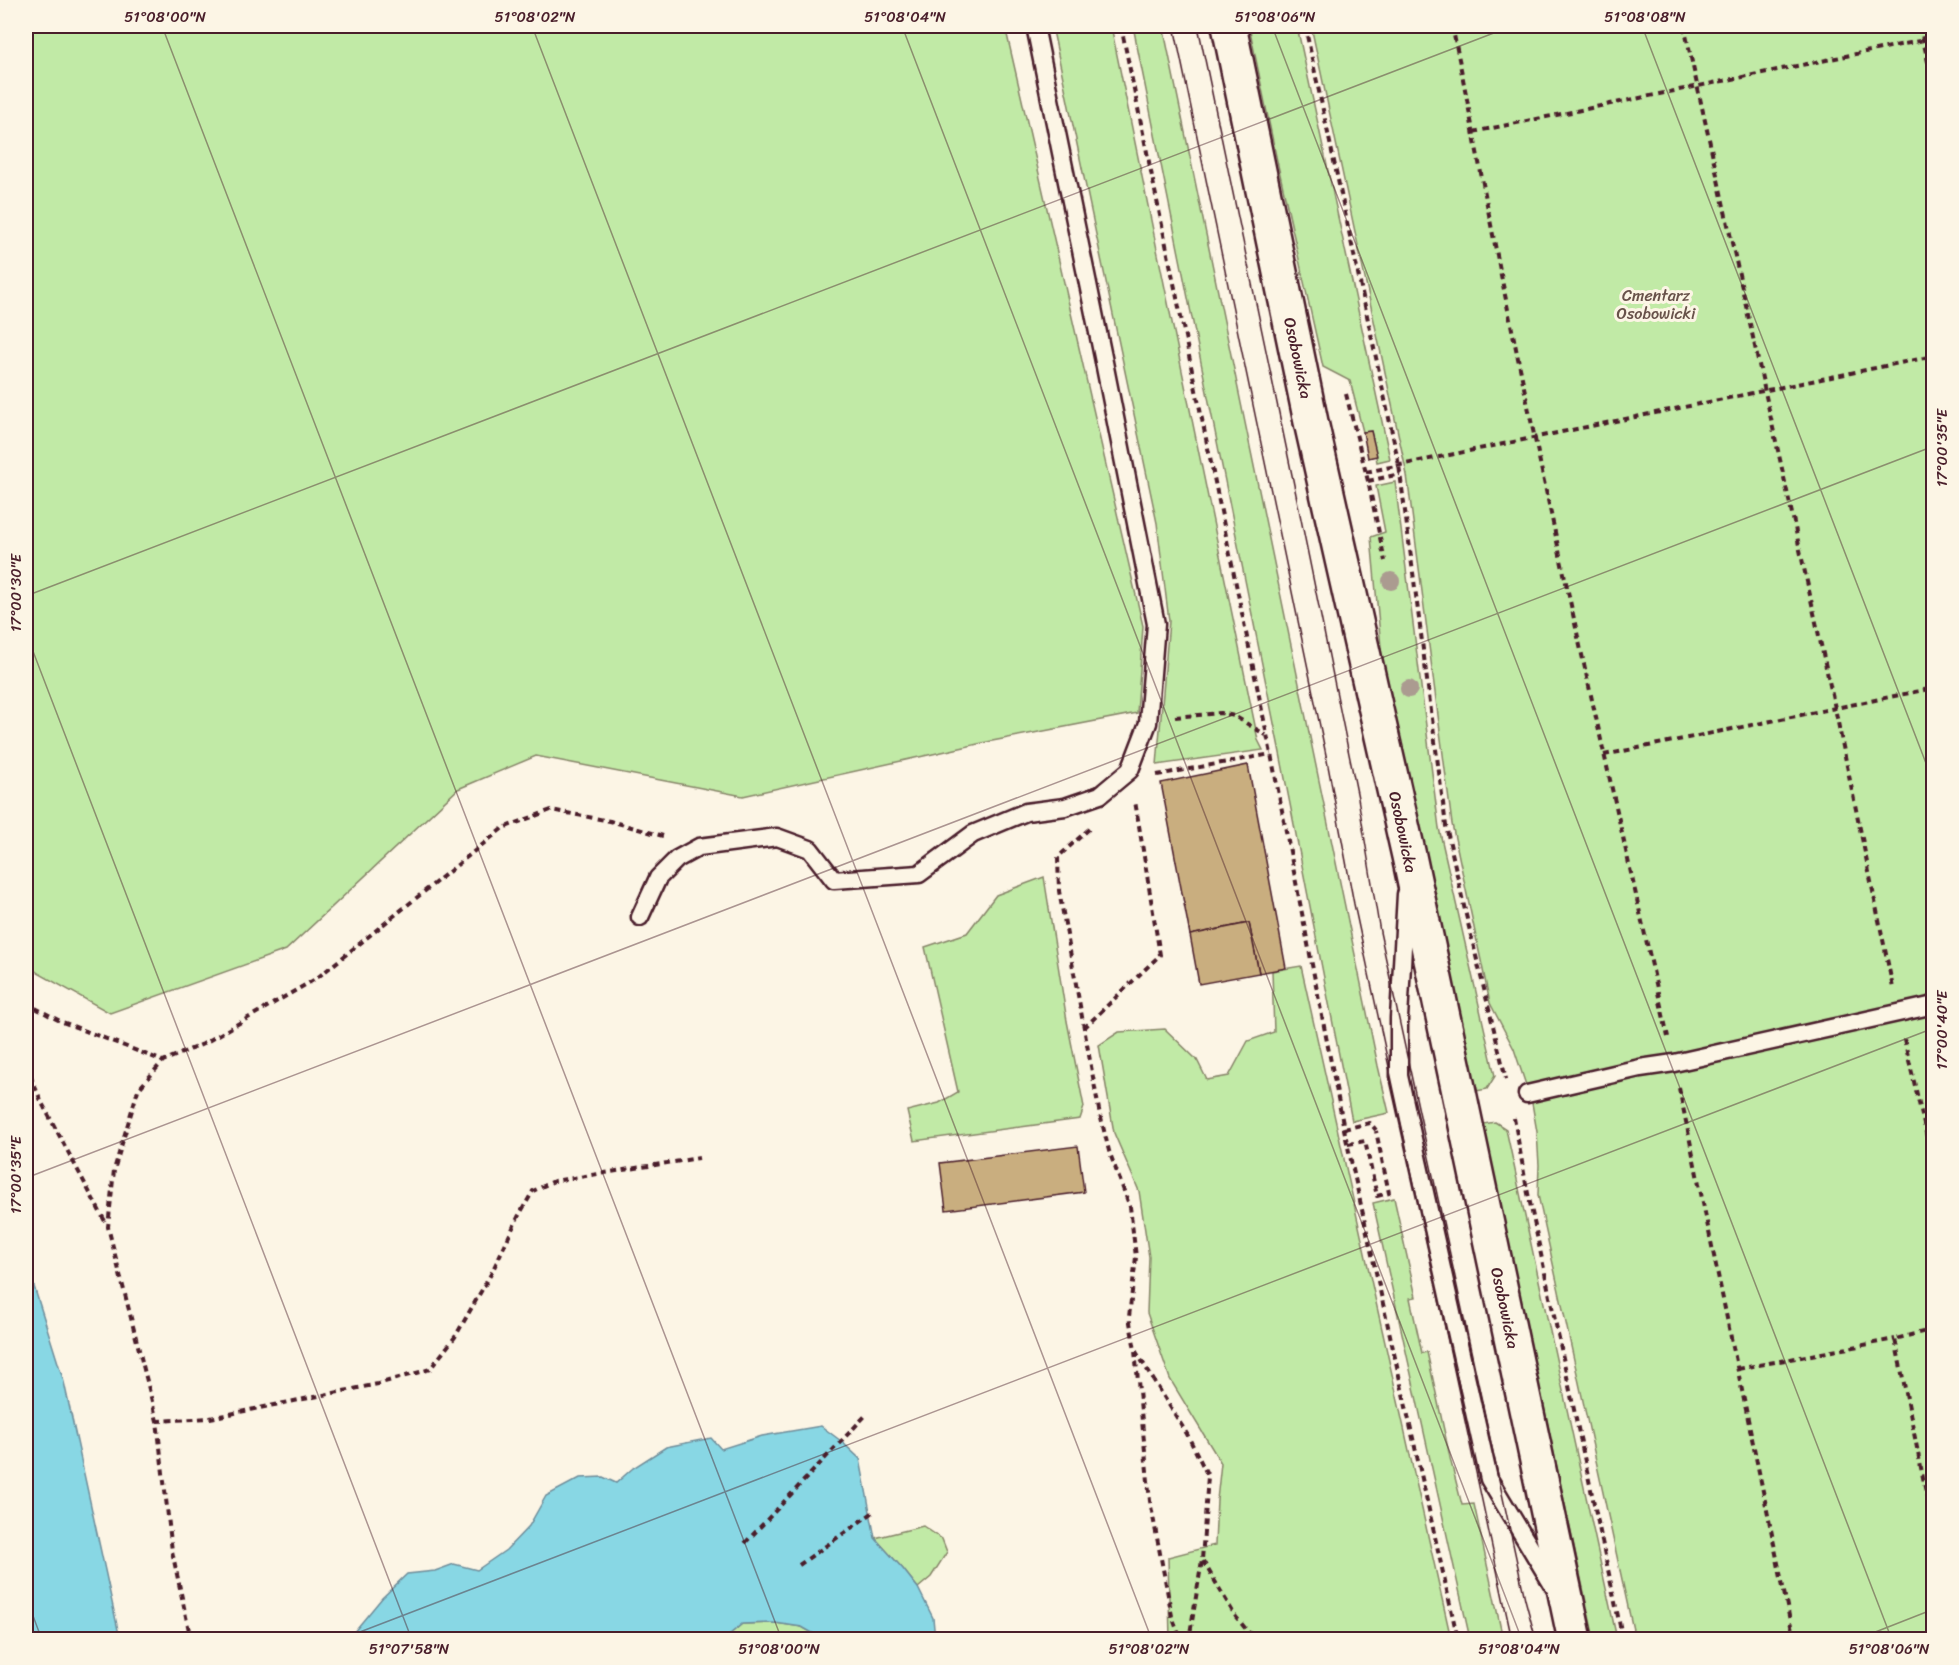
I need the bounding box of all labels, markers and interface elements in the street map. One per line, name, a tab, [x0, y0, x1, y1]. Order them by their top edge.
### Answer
text: 51°08'00"N	[124, 4, 206, 30]
text: 51°08'02"N	[495, 4, 576, 30]
text: 51°08'04"N	[864, 4, 946, 30]
text: 51°08'06"N	[1235, 4, 1316, 30]
text: 51°08'08"N	[1604, 4, 1686, 30]
park label: Cmentarz Osobowicki	[1617, 281, 1696, 328]
street label: Osobowicka	[1275, 315, 1321, 401]
text: 17°00'35"E	[1929, 407, 1955, 487]
text: 17°00'30"E	[3, 552, 29, 632]
street label: Osobowicka	[1380, 789, 1426, 875]
text: 17°00'40"E	[1929, 989, 1955, 1070]
text: 17°00'35"E	[3, 1134, 29, 1214]
street label: Osobowicka	[1482, 1265, 1528, 1351]
text: 51°07'58"N	[369, 1636, 450, 1662]
text: 51°08'00"N	[738, 1636, 820, 1662]
text: 51°08'02"N	[1109, 1636, 1190, 1662]
text: 51°08'04"N	[1478, 1636, 1560, 1662]
text: 51°08'06"N	[1849, 1636, 1930, 1662]

